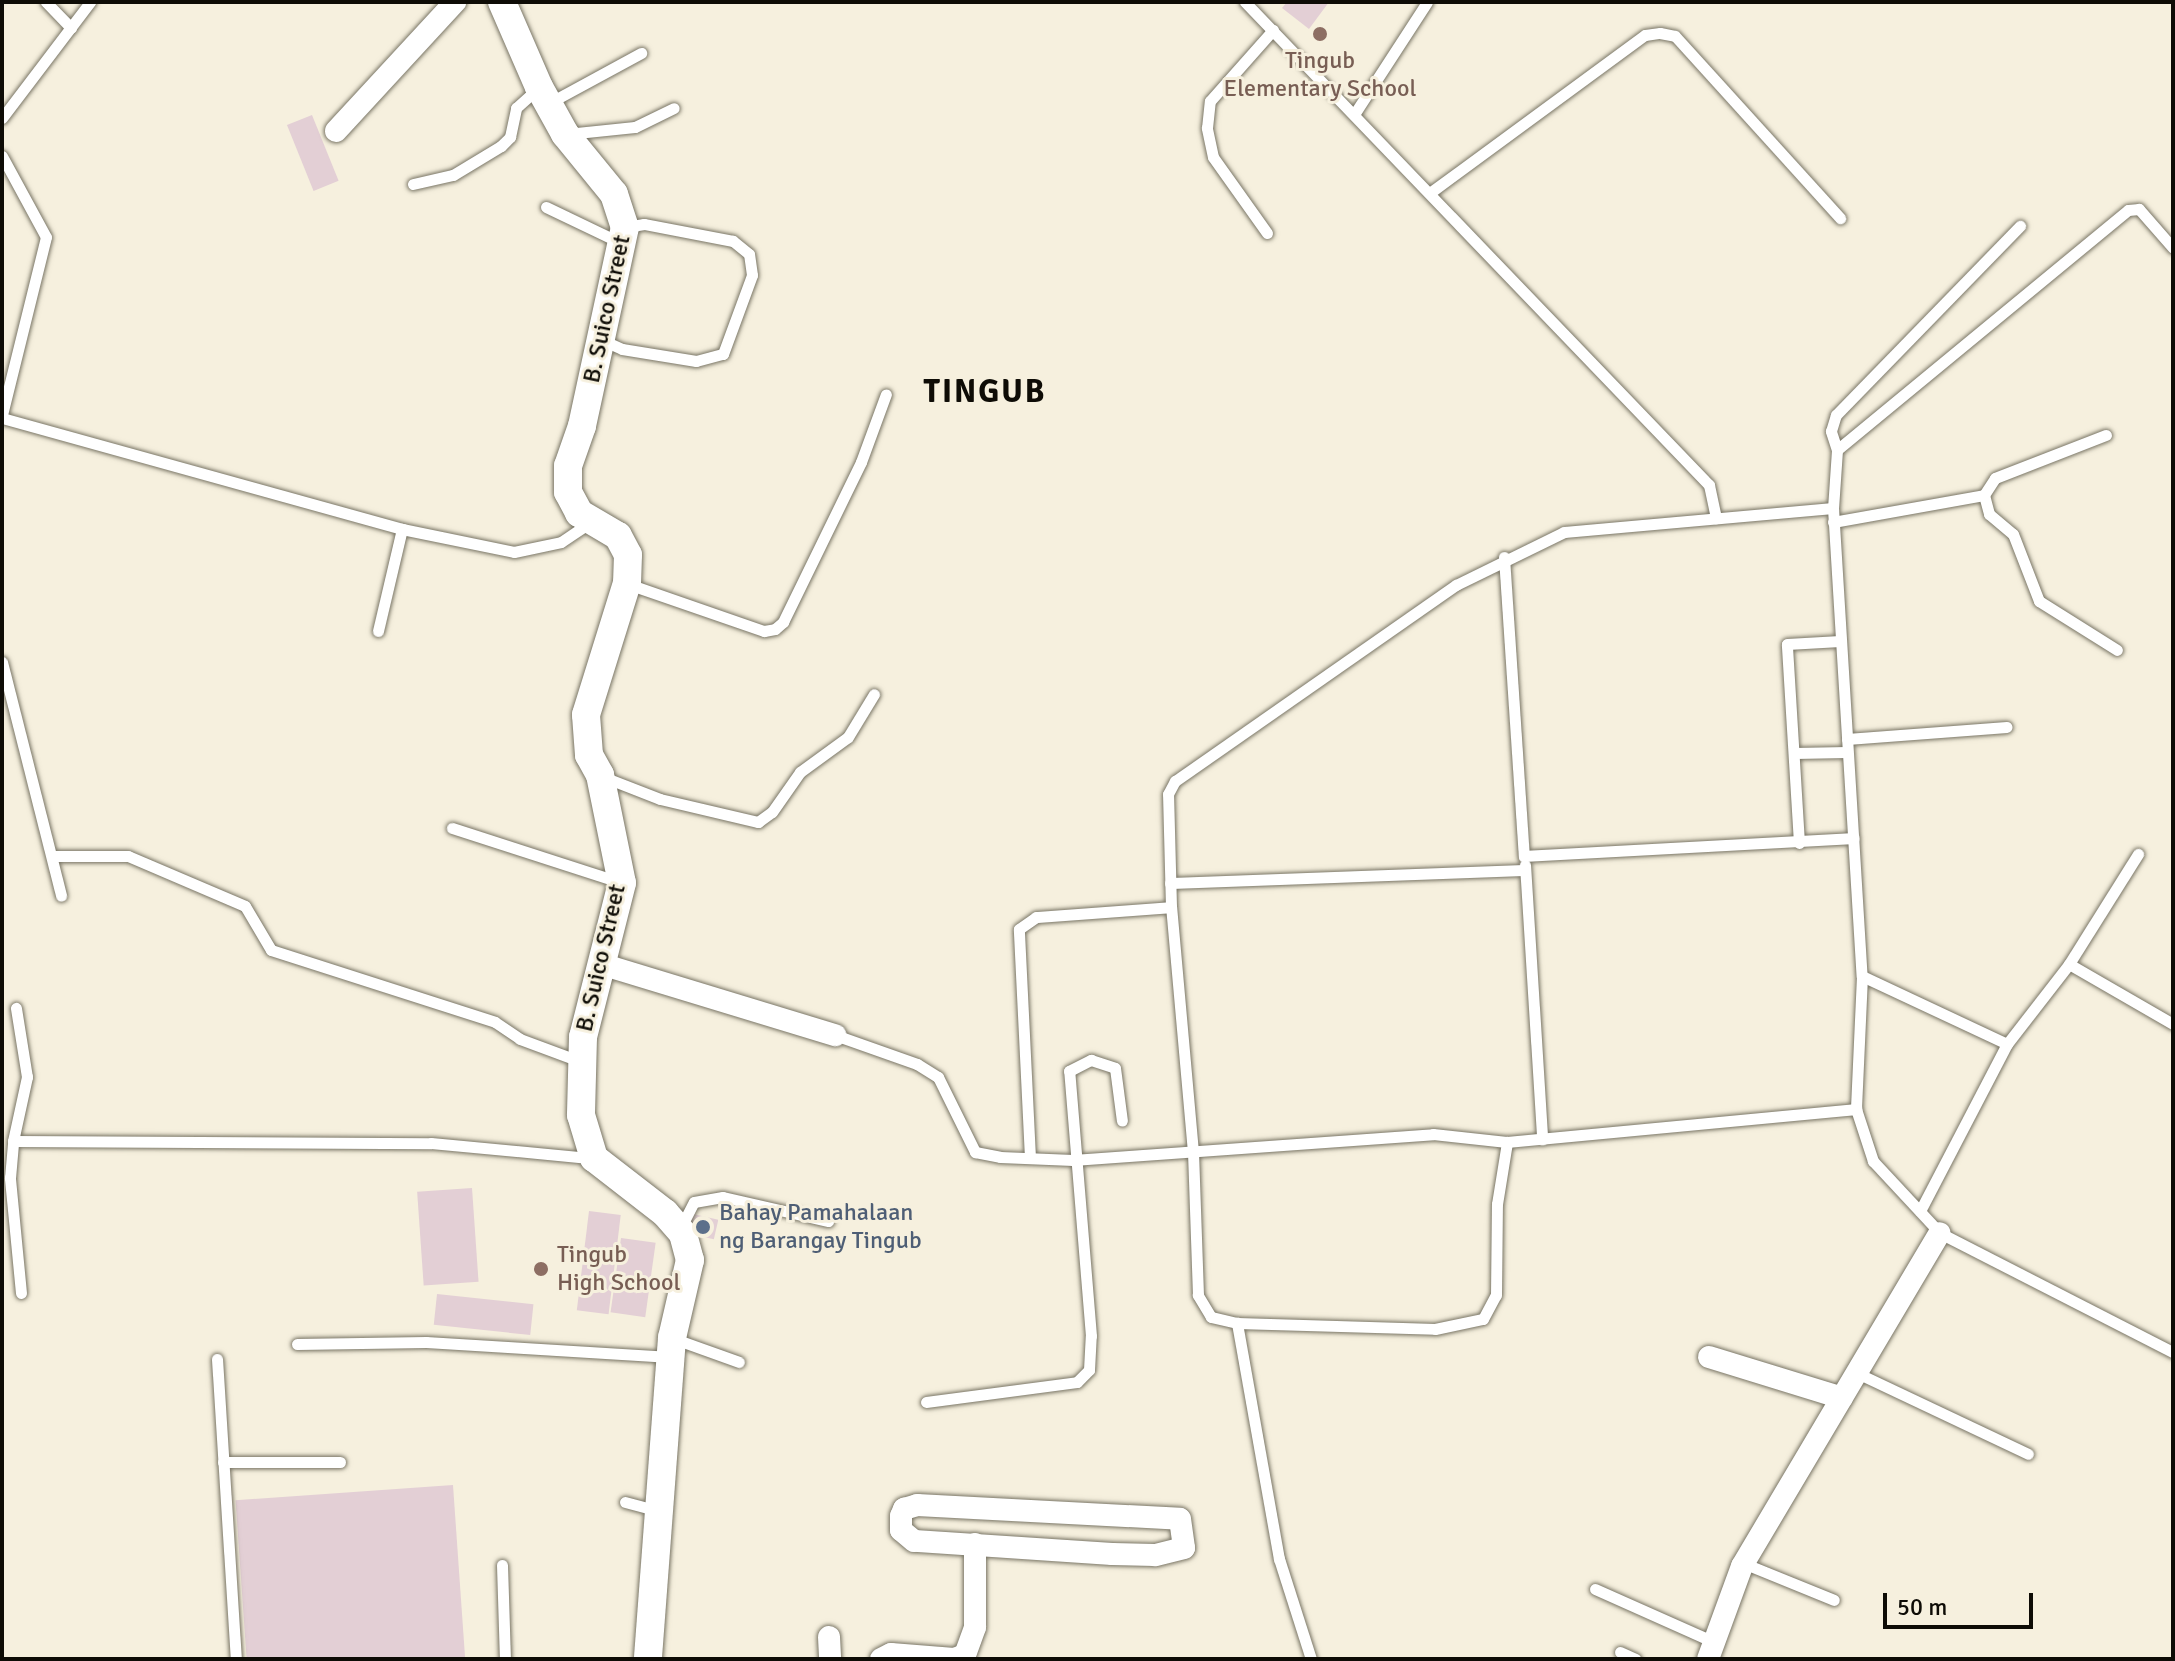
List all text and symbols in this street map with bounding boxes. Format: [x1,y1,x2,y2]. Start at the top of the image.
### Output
marker: Tingub Elementary School [1311,25,1329,43]
place label: Tingub Elementary School [1224,47,1416,103]
street label: B. Suico Street [577,232,637,386]
district label: TINGUB [924,373,1046,411]
street label: B. Suico Street [570,881,632,1035]
place label: Bahay Pamahalaan ng Barangay Tingub [719,1199,922,1255]
marker: Bahay Pamahalaan ng Barangay Tingub [694,1218,712,1236]
place label: Tingub High School [557,1241,680,1297]
marker: Tingub High School [532,1260,550,1278]
scale bar [1887,1577,2037,1627]
text: 50 m [1897,1592,1947,1622]

